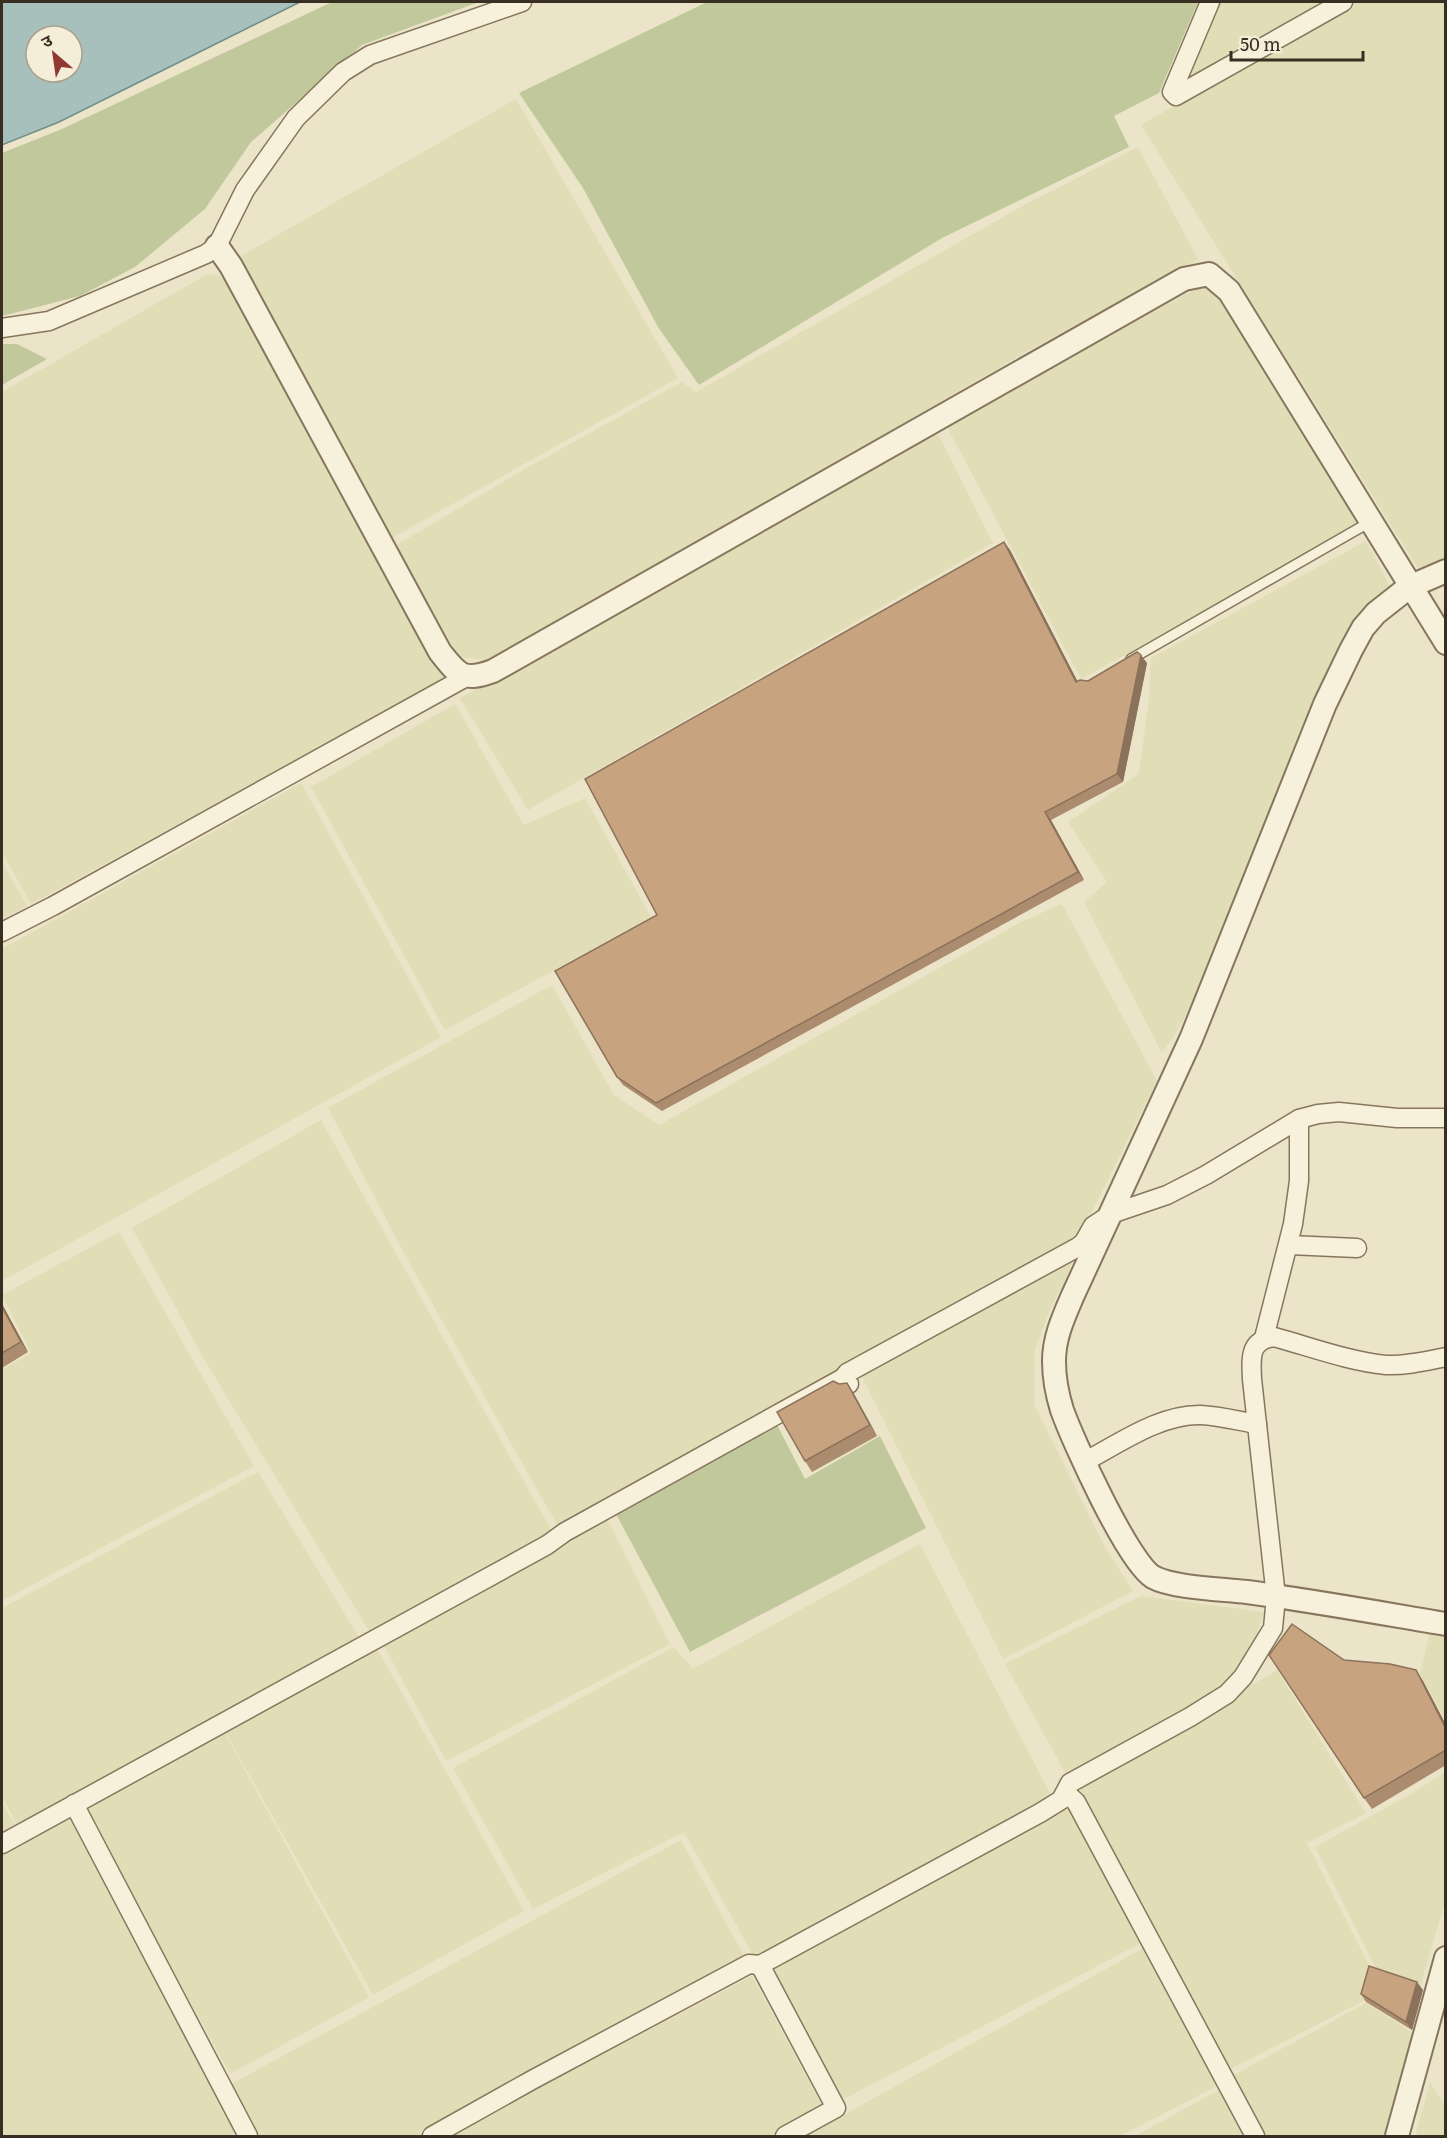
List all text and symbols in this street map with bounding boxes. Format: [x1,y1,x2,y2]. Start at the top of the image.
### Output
north arrow [24,24,84,84]
scale bar [1231,24,1363,62]
text: उ [36,27,57,53]
text: 50 m [1240,30,1281,57]

